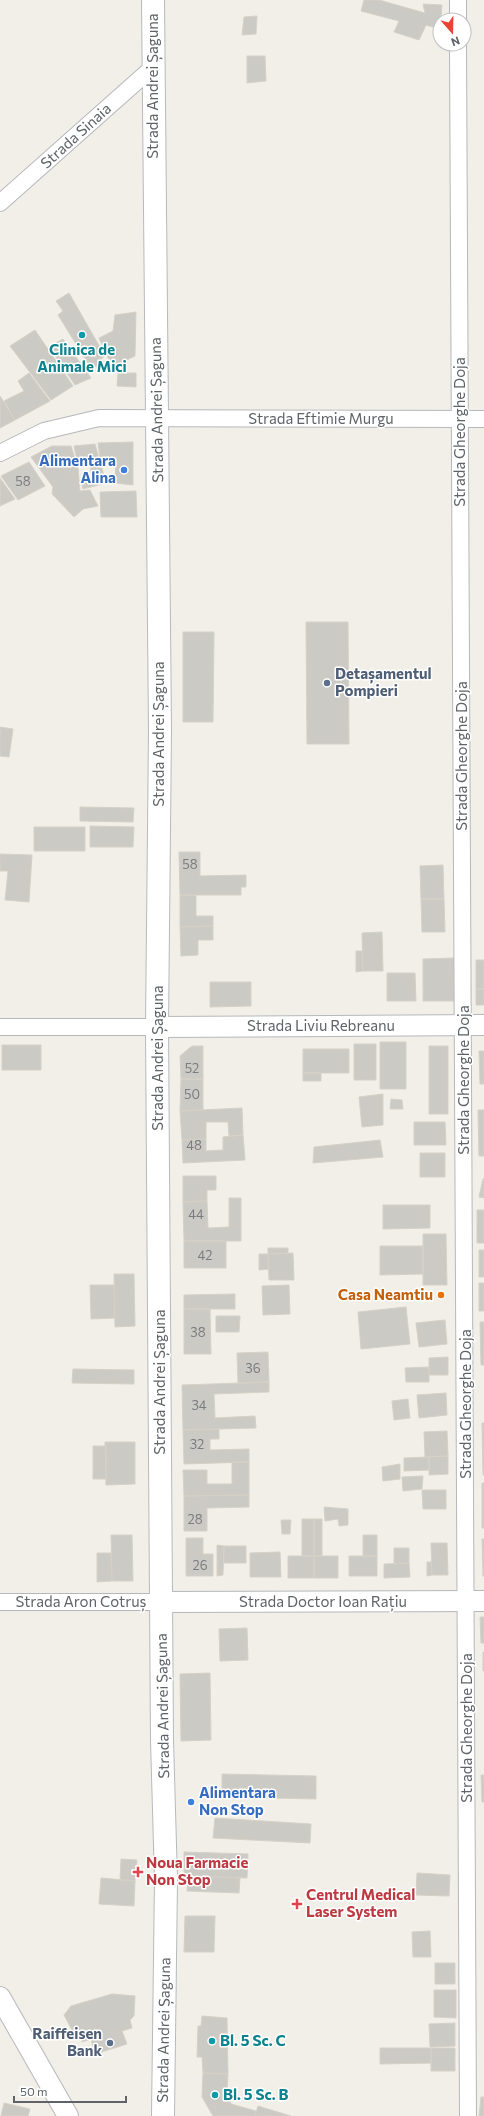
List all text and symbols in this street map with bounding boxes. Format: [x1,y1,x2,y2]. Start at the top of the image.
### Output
north arrow [432,12,472,52]
street label: Strada Andrei Șaguna [143,13,163,159]
text: N [449,34,462,49]
street label: Strada Sinaia [36,99,114,172]
marker: Clinica de Animale Mici [77,330,87,340]
street label: Strada Andrei Șaguna [146,337,168,483]
place label: Clinica de Animale Mici [37,340,127,375]
street label: Strada Gheorghe Doja [450,357,468,507]
street label: Strada Eftimie Murgu [248,409,394,427]
place label: Alimentara Alina [39,451,116,486]
marker: Alimentara Alina [119,465,129,475]
house number: 58 [15,473,31,489]
street label: Strada Andrei Șaguna [149,661,169,807]
place label: Detașamentul Pompieri [335,664,432,699]
marker: Detașamentul Pompieri [322,678,332,688]
street label: Strada Gheorghe Doja [452,681,470,831]
house number: 58 [182,856,198,872]
street label: Strada Andrei Șaguna [148,985,168,1131]
street label: Strada Gheorghe Doja [454,1005,472,1155]
street label: Strada Liviu Rebreanu [247,1016,395,1034]
house number: 52 [185,1060,199,1076]
house number: 50 [184,1086,200,1102]
house number: 48 [186,1137,202,1153]
house number: 44 [188,1206,204,1222]
house number: 42 [198,1247,212,1263]
place label: Casa Neamtiu [338,1285,433,1303]
marker: Casa Neamtiu [436,1290,446,1300]
street label: Strada Andrei Șaguna [150,1309,170,1455]
house number: 38 [190,1324,206,1340]
street label: Strada Gheorghe Doja [456,1329,474,1479]
house number: 36 [245,1360,261,1376]
house number: 34 [191,1397,207,1413]
house number: 32 [190,1436,204,1452]
house number: 28 [187,1511,203,1527]
house number: 26 [192,1557,208,1573]
street label: Strada Aron Cotruș [16,1592,147,1612]
street label: Strada Doctor Ioan Rațiu [239,1592,407,1612]
street label: Strada Andrei Șaguna [152,1633,174,1779]
street label: Strada Gheorghe Doja [457,1653,475,1803]
place label: Alimentara Non Stop [199,1783,276,1818]
marker: Alimentara Non Stop [186,1797,196,1807]
place label: Noua Farmacie Non Stop [146,1853,248,1888]
marker: Noua Farmacie Non Stop [133,1867,143,1877]
place label: Centrul Medical Laser System [306,1885,415,1920]
marker: Centrul Medical Laser System [291,1898,303,1910]
street label: Strada Andrei Șaguna [153,1957,175,2103]
place label: Raiffeisen Bank [32,2024,102,2059]
place label: Bl. 5 Sc. C [220,2031,286,2049]
marker: Bl. 5 Sc. C [207,2036,217,2046]
marker: Raiffeisen Bank [105,2038,115,2048]
scale bar [14,2078,126,2104]
text: 50 m [20,2084,48,2098]
place label: Bl. 5 Sc. B [223,2085,289,2103]
marker: Bl. 5 Sc. B [210,2090,220,2100]

